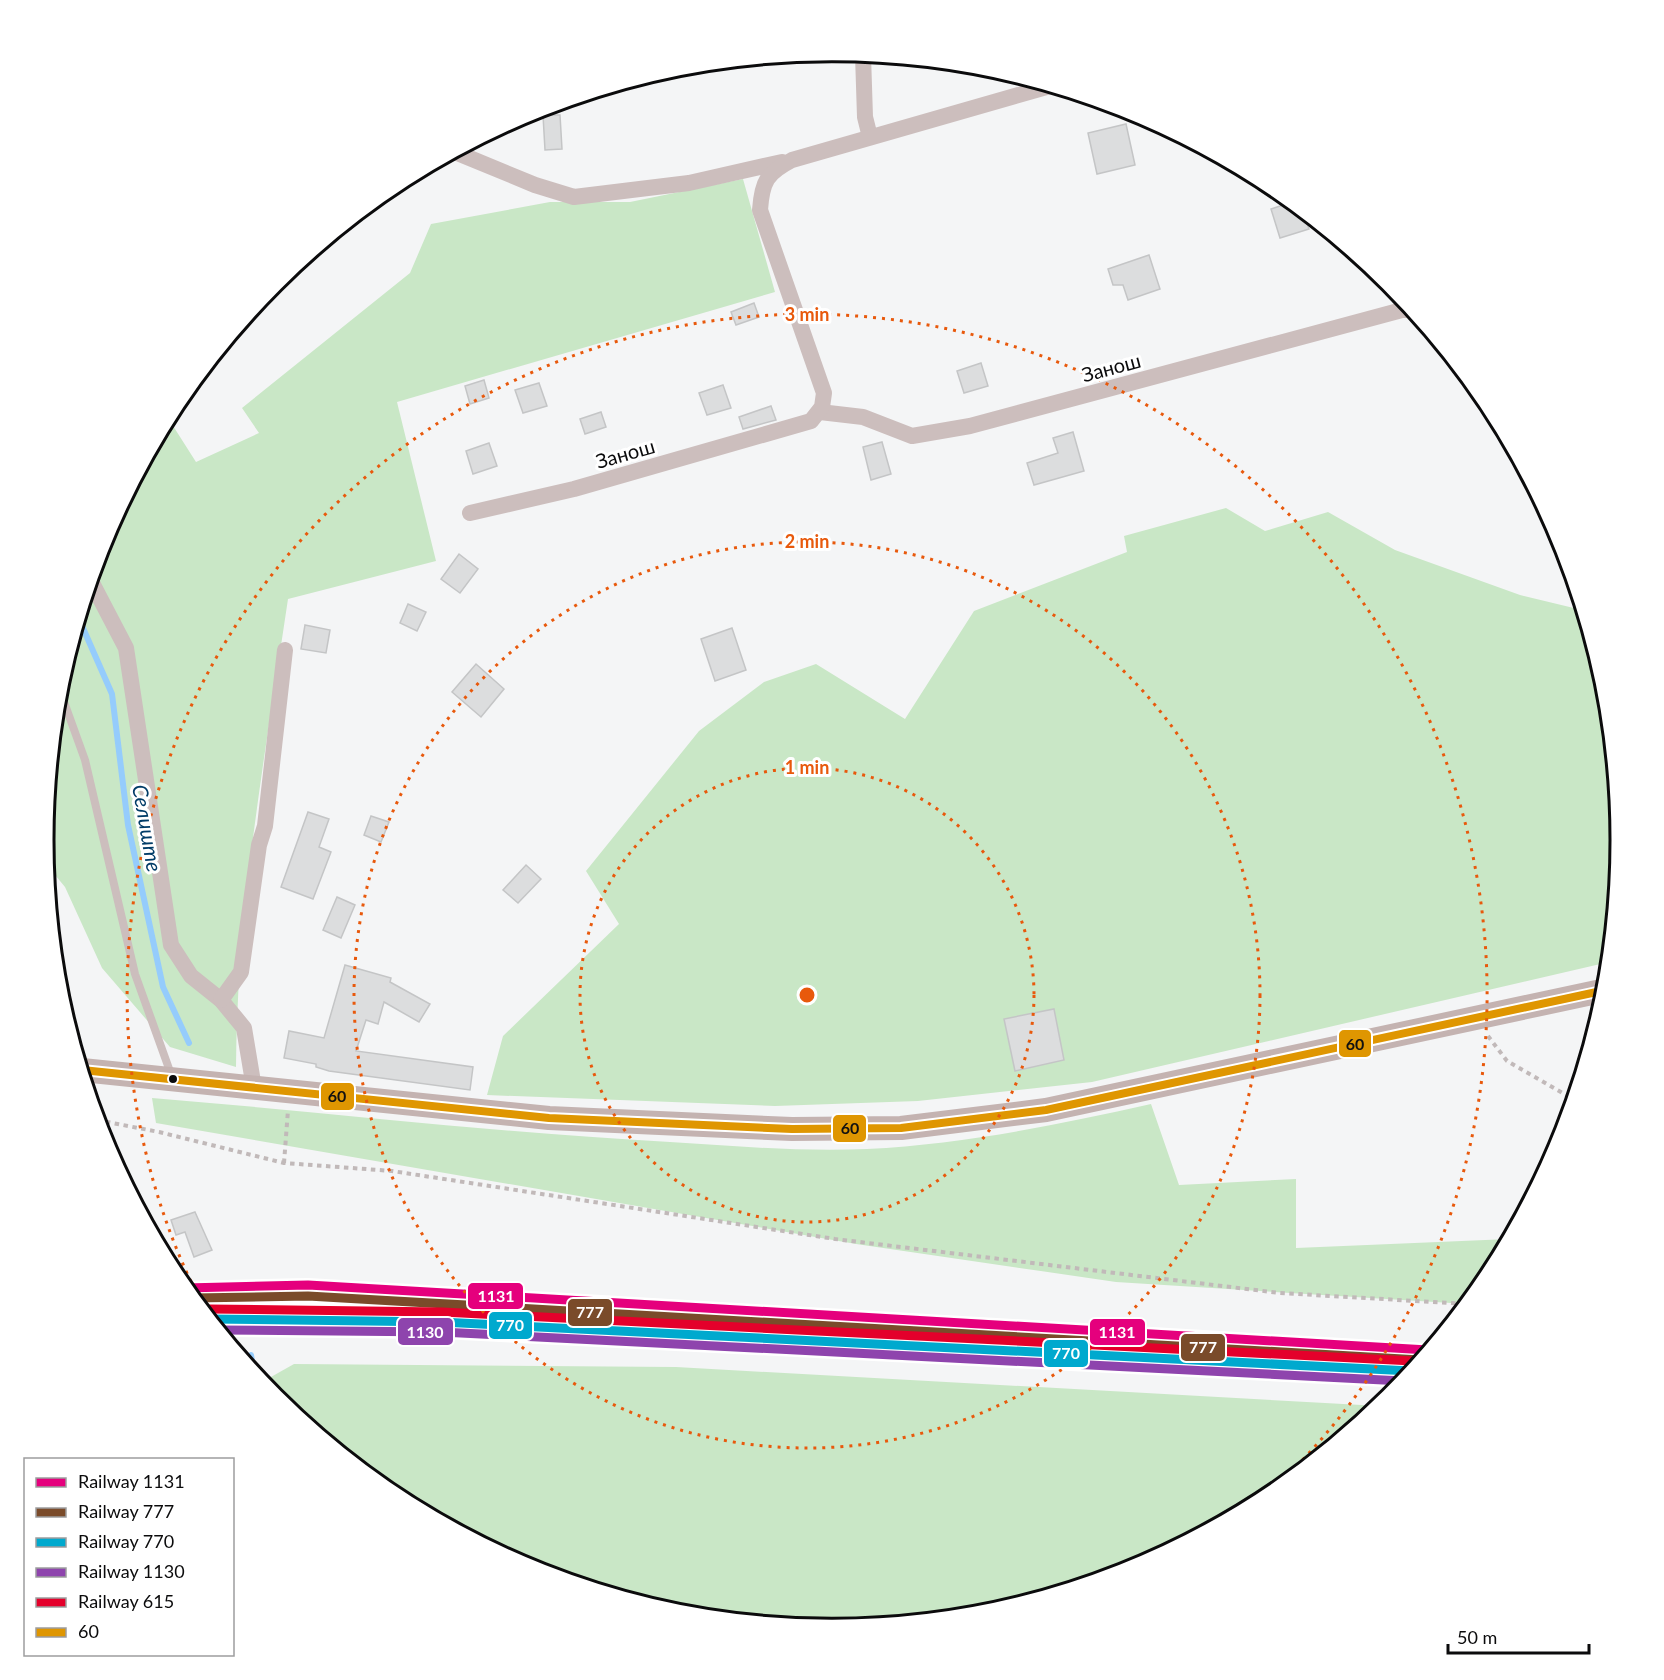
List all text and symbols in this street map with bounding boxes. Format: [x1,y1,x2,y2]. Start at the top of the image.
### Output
text: 3 min [785,303,829,325]
street label: Занош [1079,348,1143,386]
street label: Занош [593,433,657,473]
text: 2 min [785,530,829,552]
text: 1 min [785,756,829,778]
water label: Селиште [128,782,168,874]
centre of rings [797,985,817,1005]
line badge: 60 [1338,1029,1372,1058]
text: 60 [1346,1034,1364,1053]
unlabelled marker [167,1073,179,1085]
line badge: 60 [320,1082,355,1111]
text: 60 [328,1086,346,1105]
line badge: 60 [832,1114,867,1143]
text: 60 [841,1118,859,1137]
line badge: 1131 [467,1282,524,1310]
text: 1131 [477,1286,515,1305]
line badge: 777 [567,1298,613,1327]
text: 777 [576,1302,604,1321]
line badge: 770 [488,1311,533,1340]
text: 770 [496,1315,524,1334]
line badge: 1130 [397,1317,454,1346]
line badge: 1131 [1089,1318,1146,1346]
text: 1130 [406,1322,444,1341]
text: 1131 [1098,1322,1136,1341]
line badge: 777 [1180,1333,1226,1362]
text: 777 [1189,1337,1217,1356]
line badge: 770 [1043,1339,1089,1368]
text: 770 [1052,1343,1080,1362]
legend [24,1458,234,1656]
text: Railway 1131 [78,1470,185,1492]
text: Railway 777 [78,1500,174,1522]
text: Railway 770 [78,1530,174,1552]
text: Railway 1130 [78,1560,185,1582]
text: Railway 615 [78,1590,174,1612]
scale bar [1448,1617,1589,1655]
text: 60 [78,1620,99,1642]
text: 50 m [1457,1626,1497,1648]

